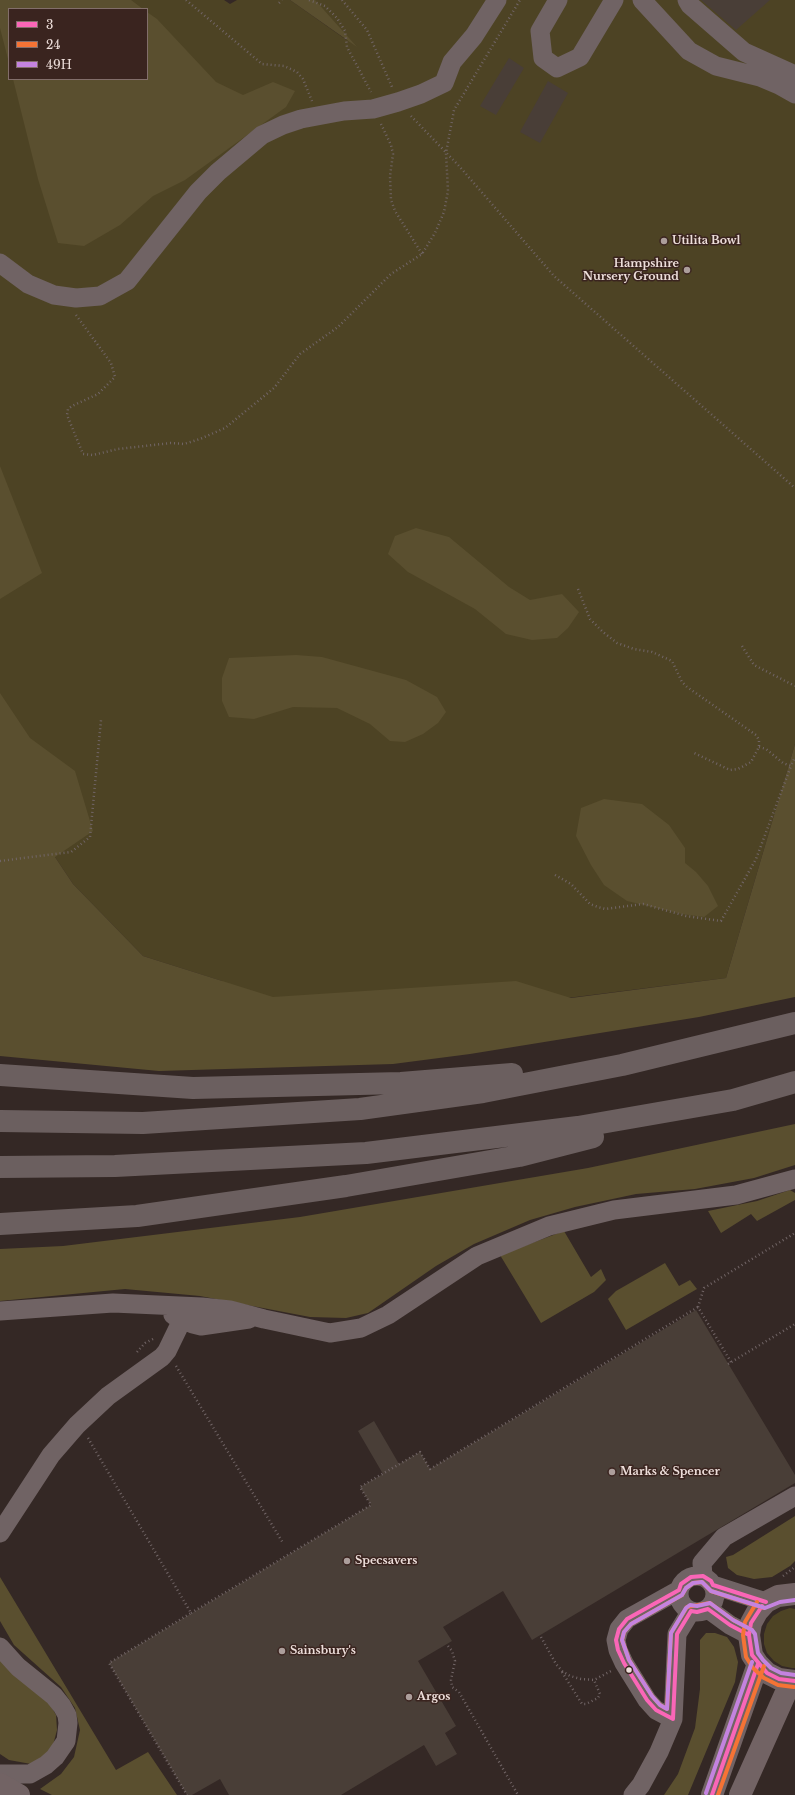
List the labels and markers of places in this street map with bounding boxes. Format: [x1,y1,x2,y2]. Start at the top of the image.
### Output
place label: Utilita Bowl [672,234,740,248]
marker: Utilita Bowl [659,236,669,246]
place label: Hampshire Nursery Ground [583,257,679,283]
marker: Hampshire Nursery Ground [682,265,692,275]
place label: Marks & Spencer [620,1465,720,1479]
marker: Marks & Spencer [607,1467,617,1477]
place label: Specsavers [355,1554,417,1568]
marker: Specsavers [342,1556,352,1566]
place label: Sainsbury's [290,1644,356,1658]
marker: Sainsbury's [277,1646,287,1656]
unlabelled marker [624,1665,634,1675]
place label: Argos [417,1690,450,1704]
marker: Argos [404,1692,414,1702]

